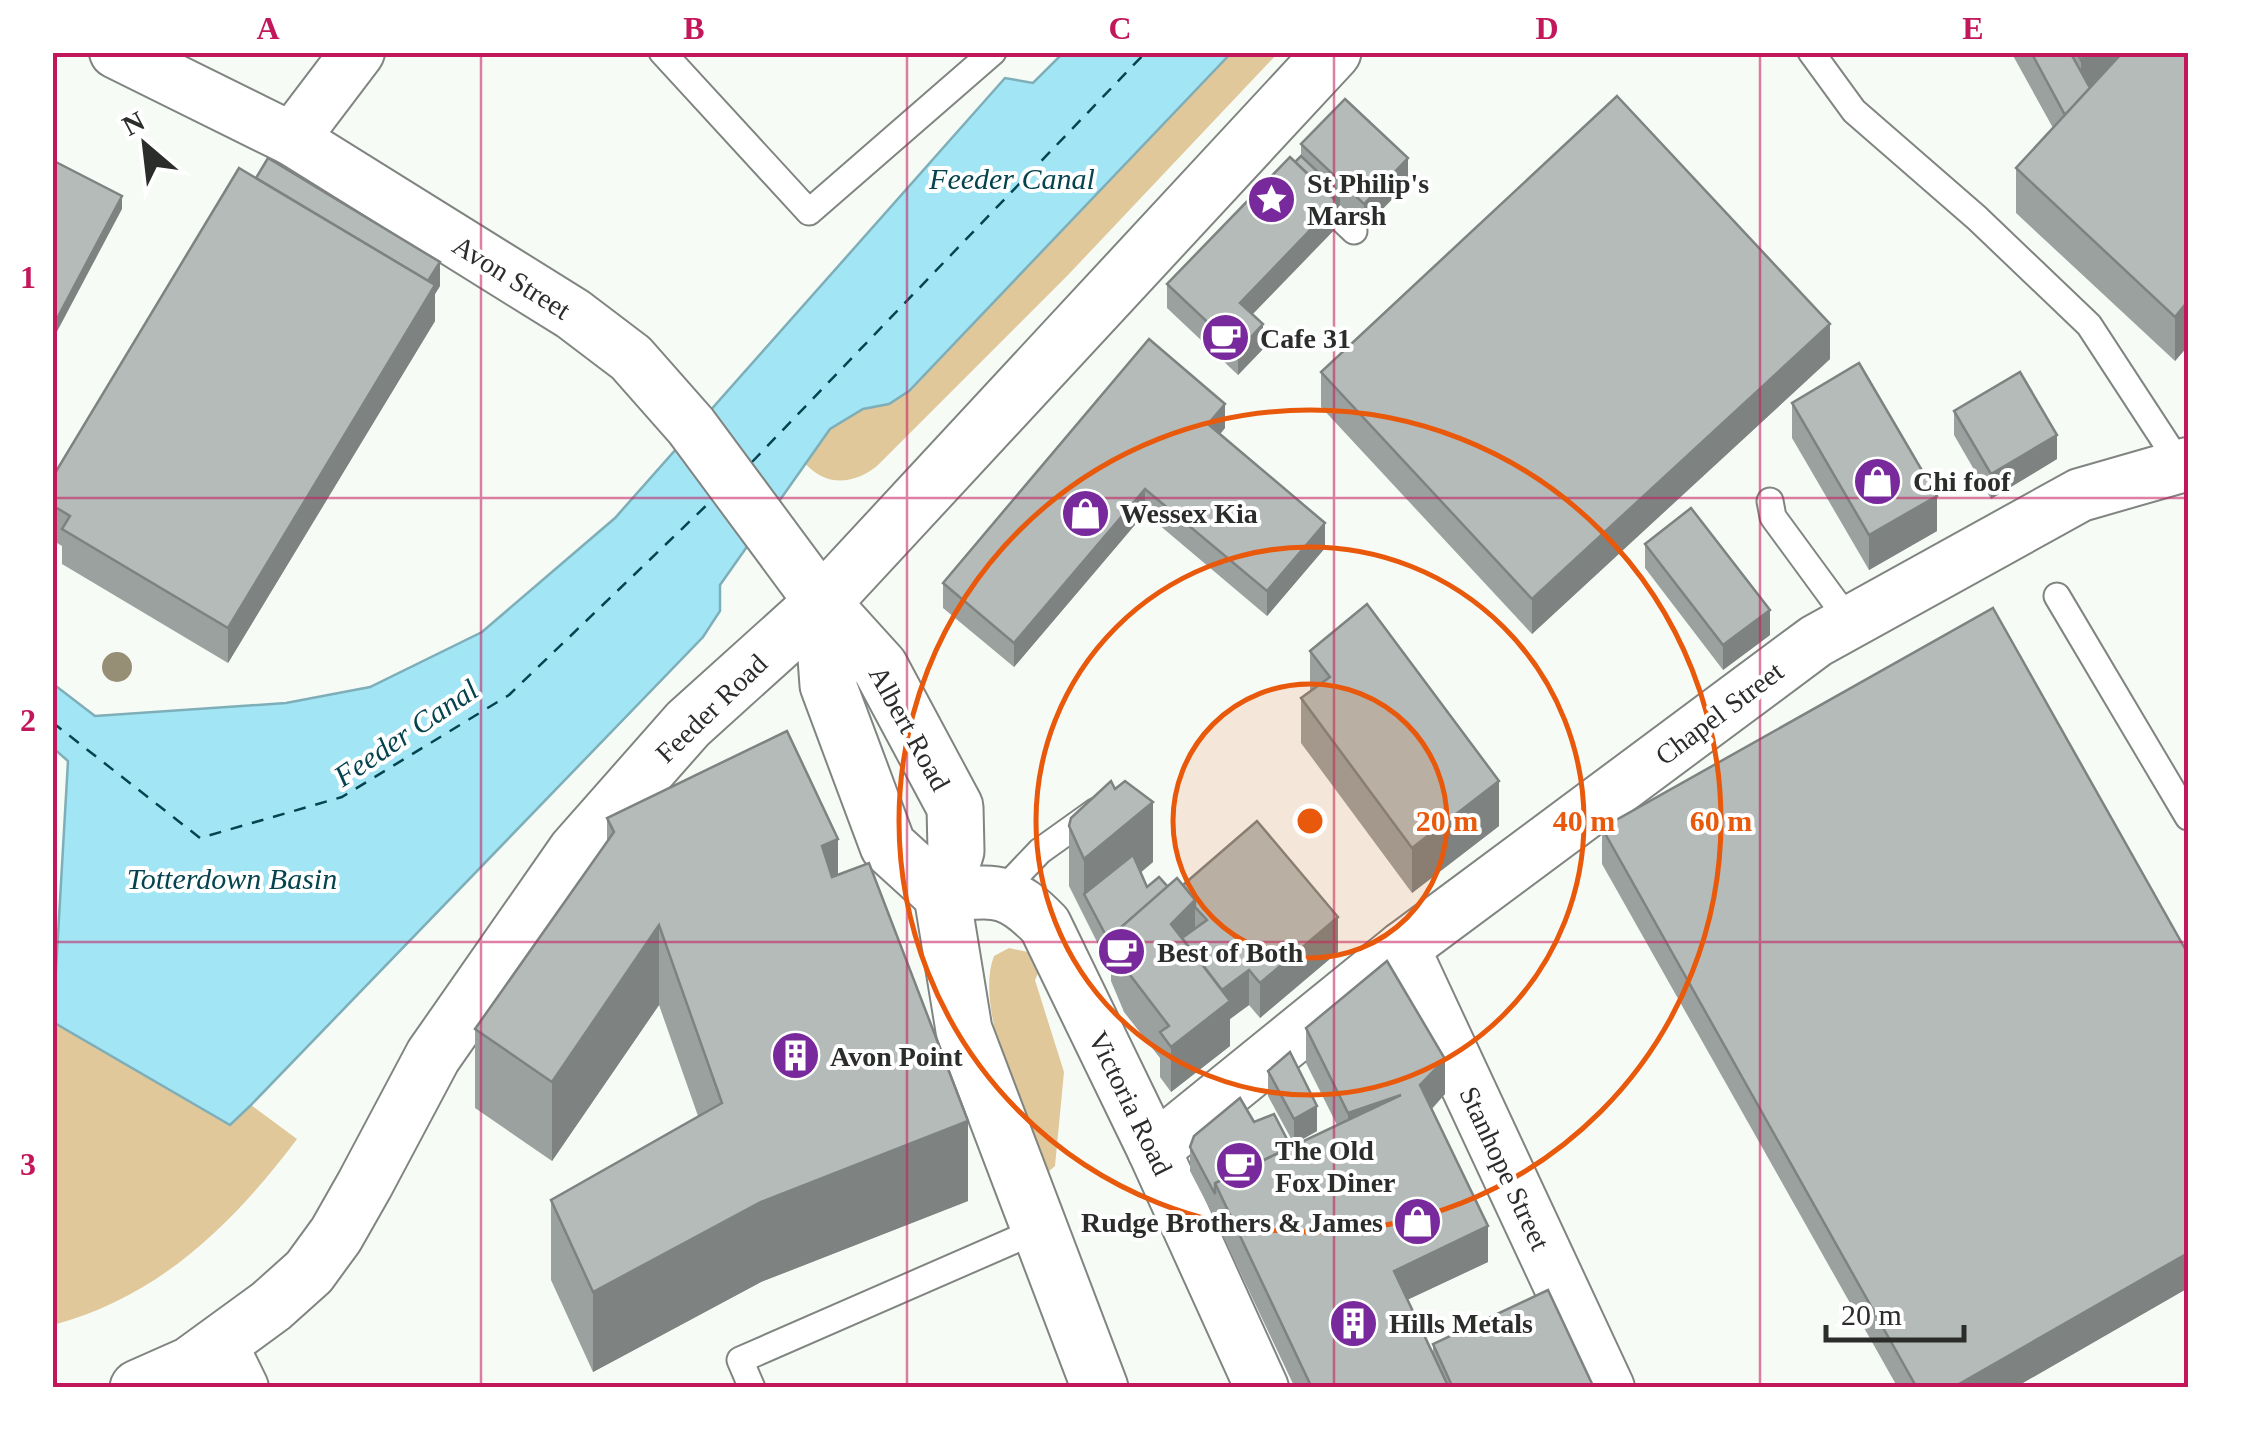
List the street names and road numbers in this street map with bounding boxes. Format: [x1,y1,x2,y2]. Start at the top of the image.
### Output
street label: Avon Street [447,229,576,326]
street label: Feeder Road [649,648,773,769]
street label: Chapel Street [1649,655,1789,771]
street label: Albert Road [863,661,956,796]
street label: Victoria Road [1082,1026,1179,1180]
street label: Stanhope Street [1453,1082,1556,1255]

